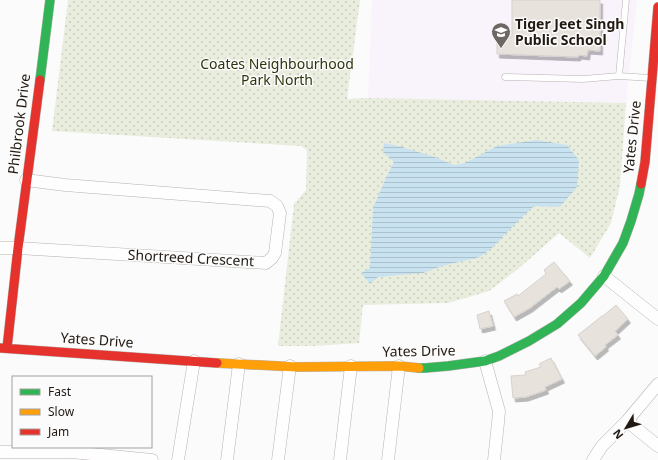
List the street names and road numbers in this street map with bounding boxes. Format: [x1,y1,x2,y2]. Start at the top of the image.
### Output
street label: Philbrook Drive [3,72,34,175]
street label: Yates Drive [618,100,645,174]
street label: Shortreed Crescent [127,245,255,270]
street label: Yates Drive [60,327,134,352]
street label: Yates Drive [382,340,456,361]

